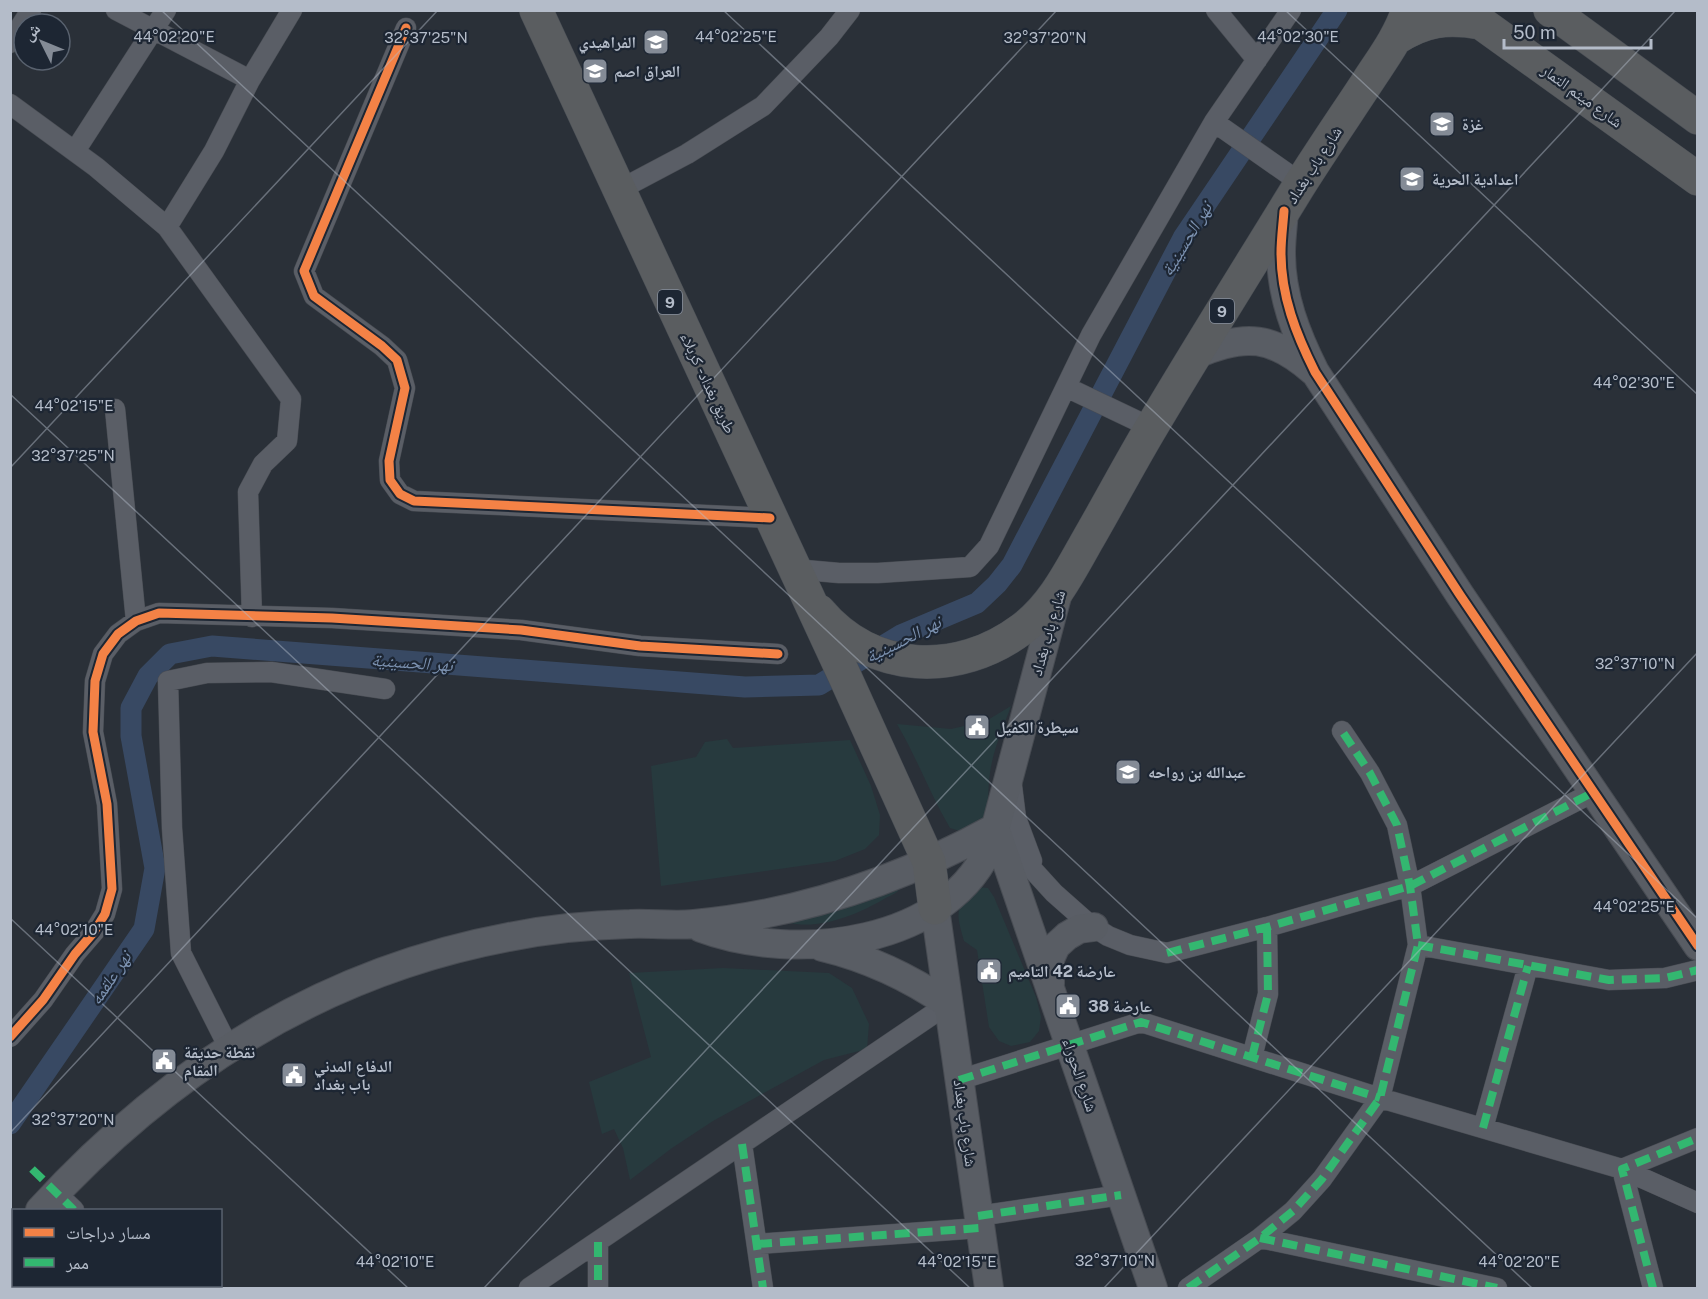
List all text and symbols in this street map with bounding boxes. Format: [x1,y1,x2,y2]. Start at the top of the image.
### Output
north arrow [12,12,72,72]
scale bar [1504,12,1651,50]
text: ش [19,19,44,45]
text: 50 m [1513,22,1556,43]
school or university icon: الفراهيدي [641,27,671,57]
text: 44°02'20"E [133,28,215,45]
text: 44°02'25"E [695,28,777,45]
text: 44°02'30"E [1257,28,1339,45]
text: 32°37'25"N [384,29,468,46]
text: 32°37'20"N [1003,29,1087,46]
place label: الفراهيدي [579,33,636,54]
school or university icon: العراق اصم [580,56,610,86]
street label: شارع ميثم التمار [1536,60,1626,132]
place label: العراق اصم [614,62,680,83]
school or university icon: غزة [1427,109,1457,139]
place label: غزة [1462,115,1483,134]
street label: شارع باب بغداد [1282,123,1347,208]
school or university icon: اعدادية الحرية [1397,164,1427,194]
place label: اعدادية الحرية [1432,170,1518,189]
water label: نهر الحسينية [1156,196,1218,280]
road number: 9 [658,290,682,314]
road number: 9 [1210,299,1234,323]
street label: طريق بغداد - كربلاء [675,329,740,437]
text: 44°02'30"E [1593,374,1675,391]
text: 44°02'15"E [34,397,114,414]
text: 32°37'25"N [31,447,115,464]
street label: شارع باب بغداد [1027,588,1070,678]
water label: نهر الحسينية [862,610,947,667]
water label: نهر الحسينية [370,649,457,676]
text: 32°37'10"N [1595,655,1675,672]
public building icon: سيطرة الكفيل [962,712,992,742]
place label: سيطرة الكفيل [996,718,1079,737]
school or university icon: عبدالله بن رواحه [1113,757,1143,787]
place label: عبدالله بن رواحه [1148,763,1246,782]
text: 44°02'25"E [1593,898,1675,915]
text: 44°02'10"E [35,921,113,938]
water label: نهر علقمه [85,945,137,1009]
public building icon: عارضة 42 التاميم [974,956,1004,986]
place label: عارضة 42 التاميم [1008,962,1116,983]
public building icon: عارضة 38 [1053,991,1083,1021]
place label: عارضة 38 [1088,997,1152,1016]
street label: شارع الحوراء [1058,1036,1101,1115]
place label: نقطة حديقة المقام [184,1043,255,1082]
public building icon: نقطة حديقة المقام [149,1046,179,1076]
place label: الدفاع المدني باب بغداد [314,1057,392,1094]
public building icon: الدفاع المدني باب بغداد [279,1060,309,1090]
street label: شارع باب بغداد [948,1078,981,1168]
text: 32°37'20"N [31,1111,115,1128]
legend [12,1209,222,1287]
text: مسار دراجات [66,1222,151,1243]
text: ممر [65,1252,89,1273]
text: 32°37'10"N [1075,1252,1155,1269]
text: 44°02'10"E [356,1253,434,1270]
text: 44°02'15"E [917,1253,997,1270]
text: 44°02'20"E [1478,1253,1560,1270]

